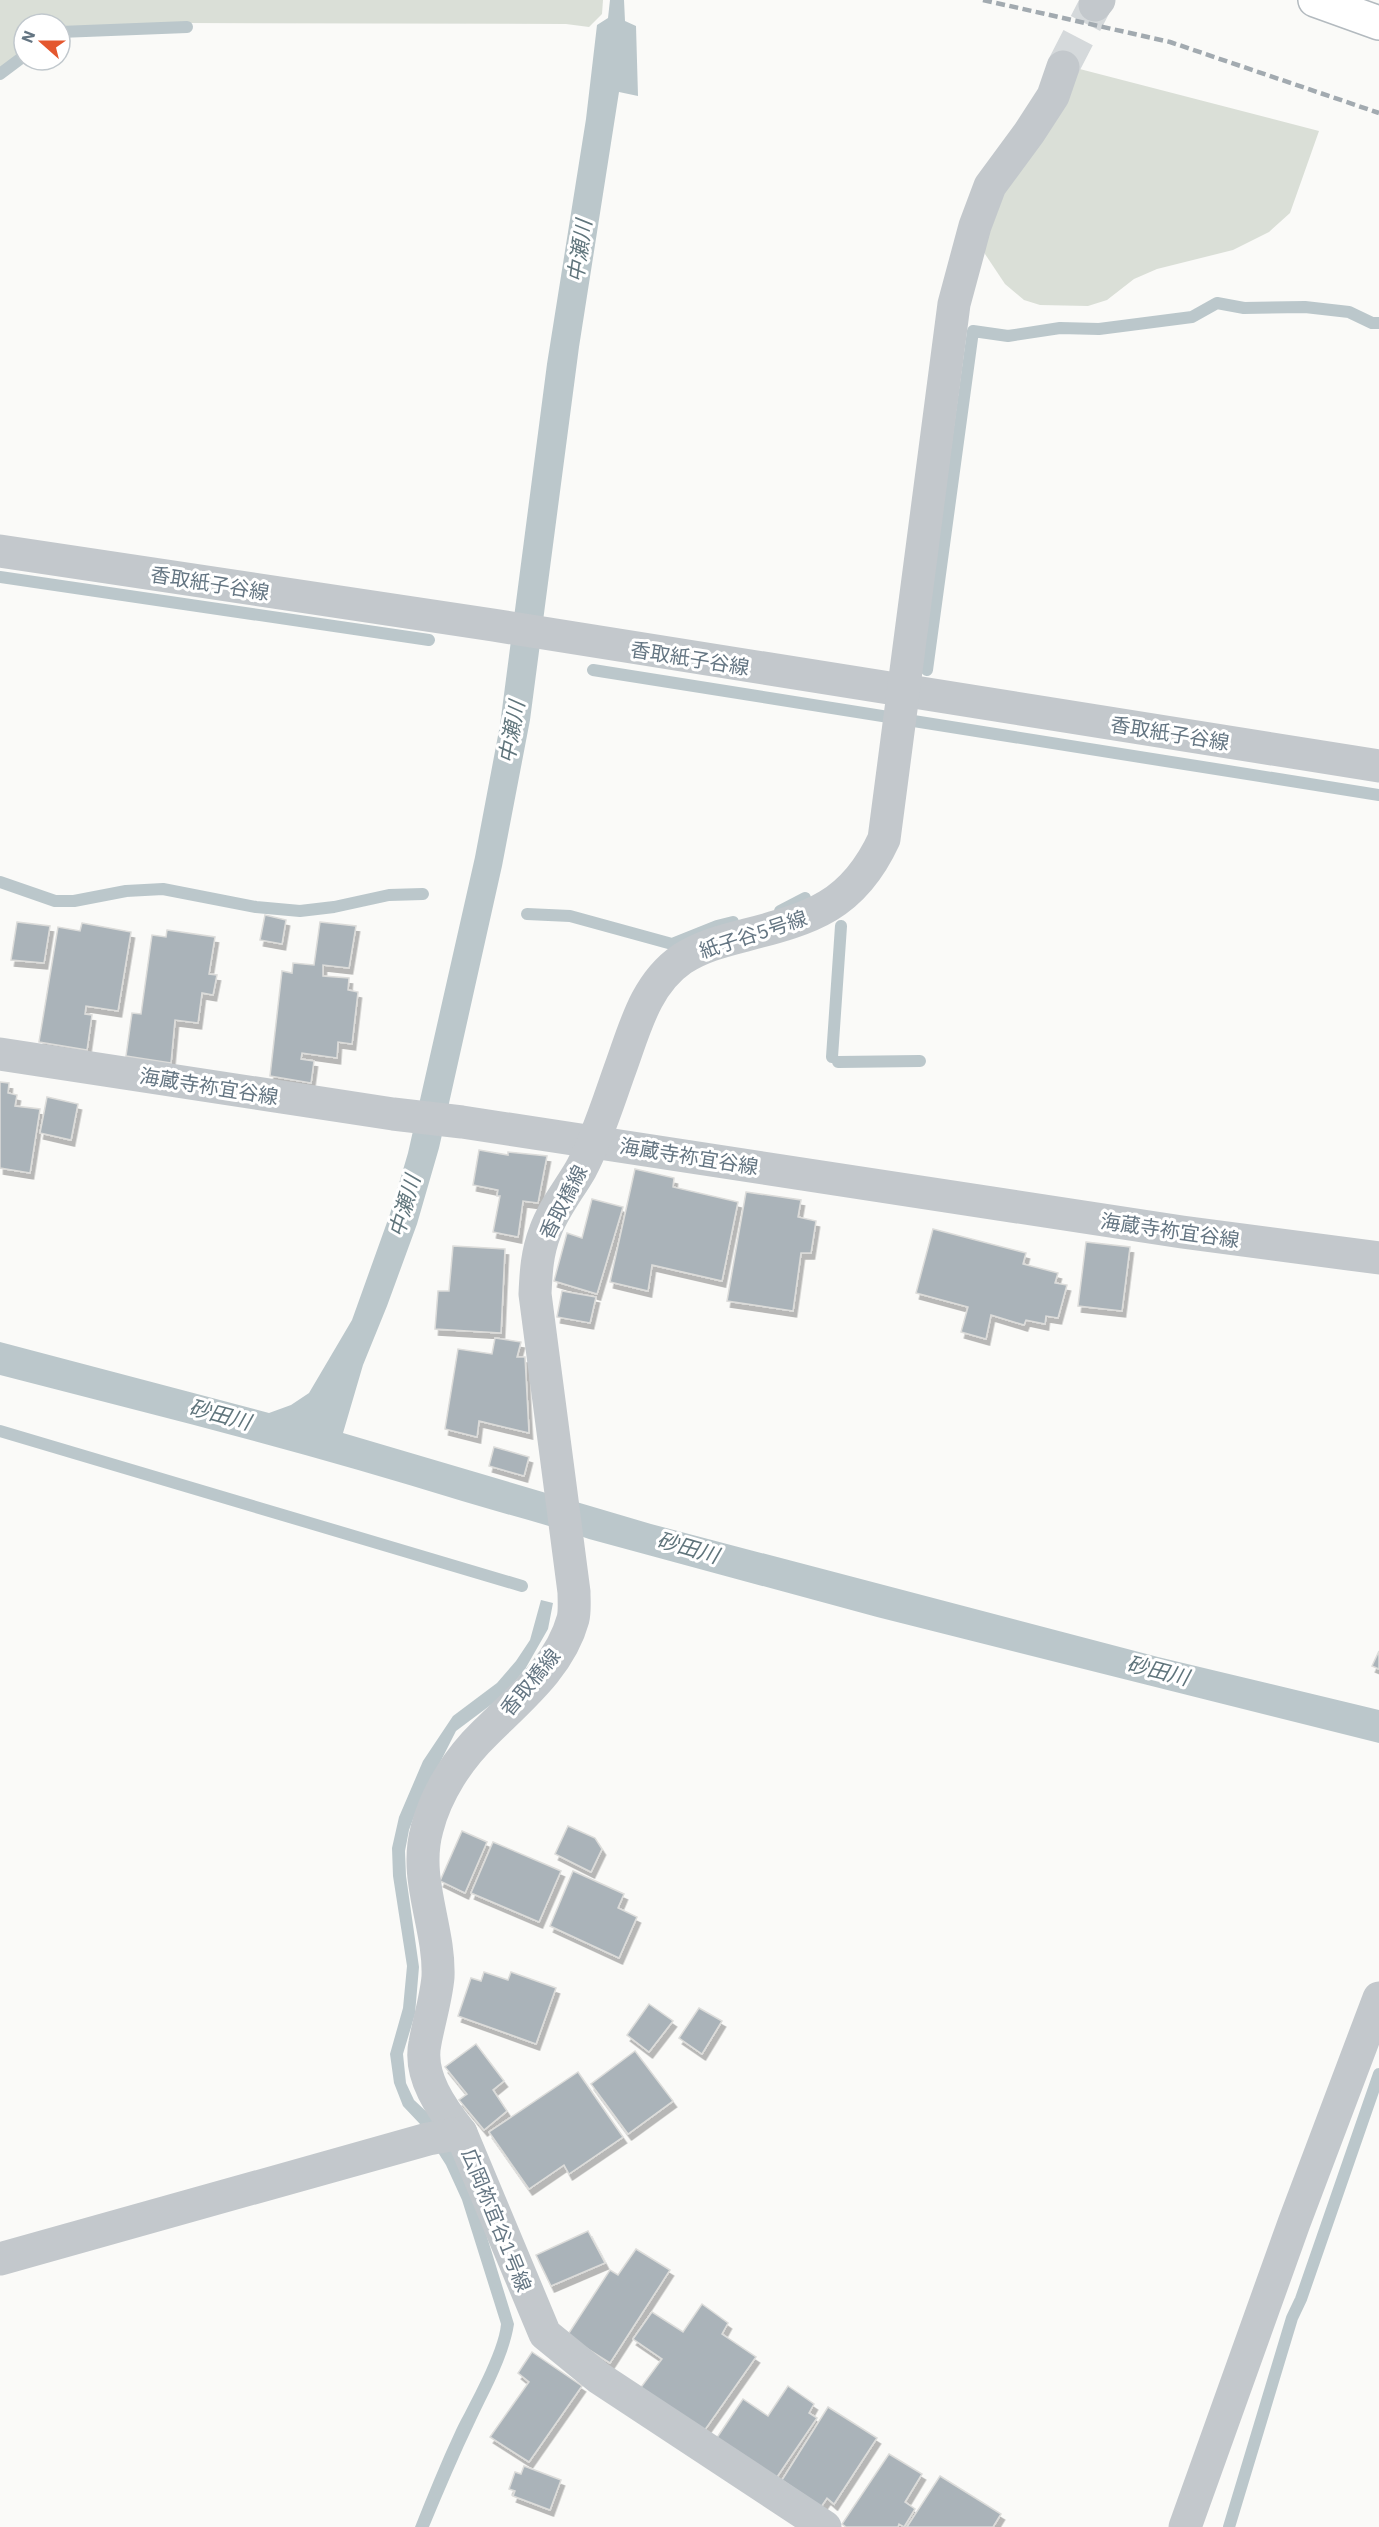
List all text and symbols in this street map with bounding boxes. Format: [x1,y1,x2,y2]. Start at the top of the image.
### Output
north arrow [12,12,72,72]
text: N [17,28,39,46]
water label: 中瀬川 [561,216,598,284]
street label: 香取紙子谷線 [149,560,271,606]
street label: 香取紙子谷線 [629,635,751,681]
water label: 中瀬川 [492,697,531,765]
street label: 香取紙子谷線 [1109,710,1231,756]
street label: 紙子谷5号線 [696,904,810,964]
street label: 海蔵寺祢宜谷線 [138,1062,280,1110]
street label: 海蔵寺祢宜谷線 [618,1132,760,1180]
street label: 香取橋線 [533,1160,593,1244]
water label: 中瀬川 [382,1170,427,1240]
street label: 海蔵寺祢宜谷線 [1099,1207,1241,1253]
water label: 砂田川 [186,1392,256,1436]
water label: 砂田川 [654,1525,724,1570]
street label: 香取橋線 [494,1643,566,1721]
water label: 砂田川 [1124,1649,1194,1692]
street label: 広岡祢宜谷1号線 [456,2144,538,2296]

